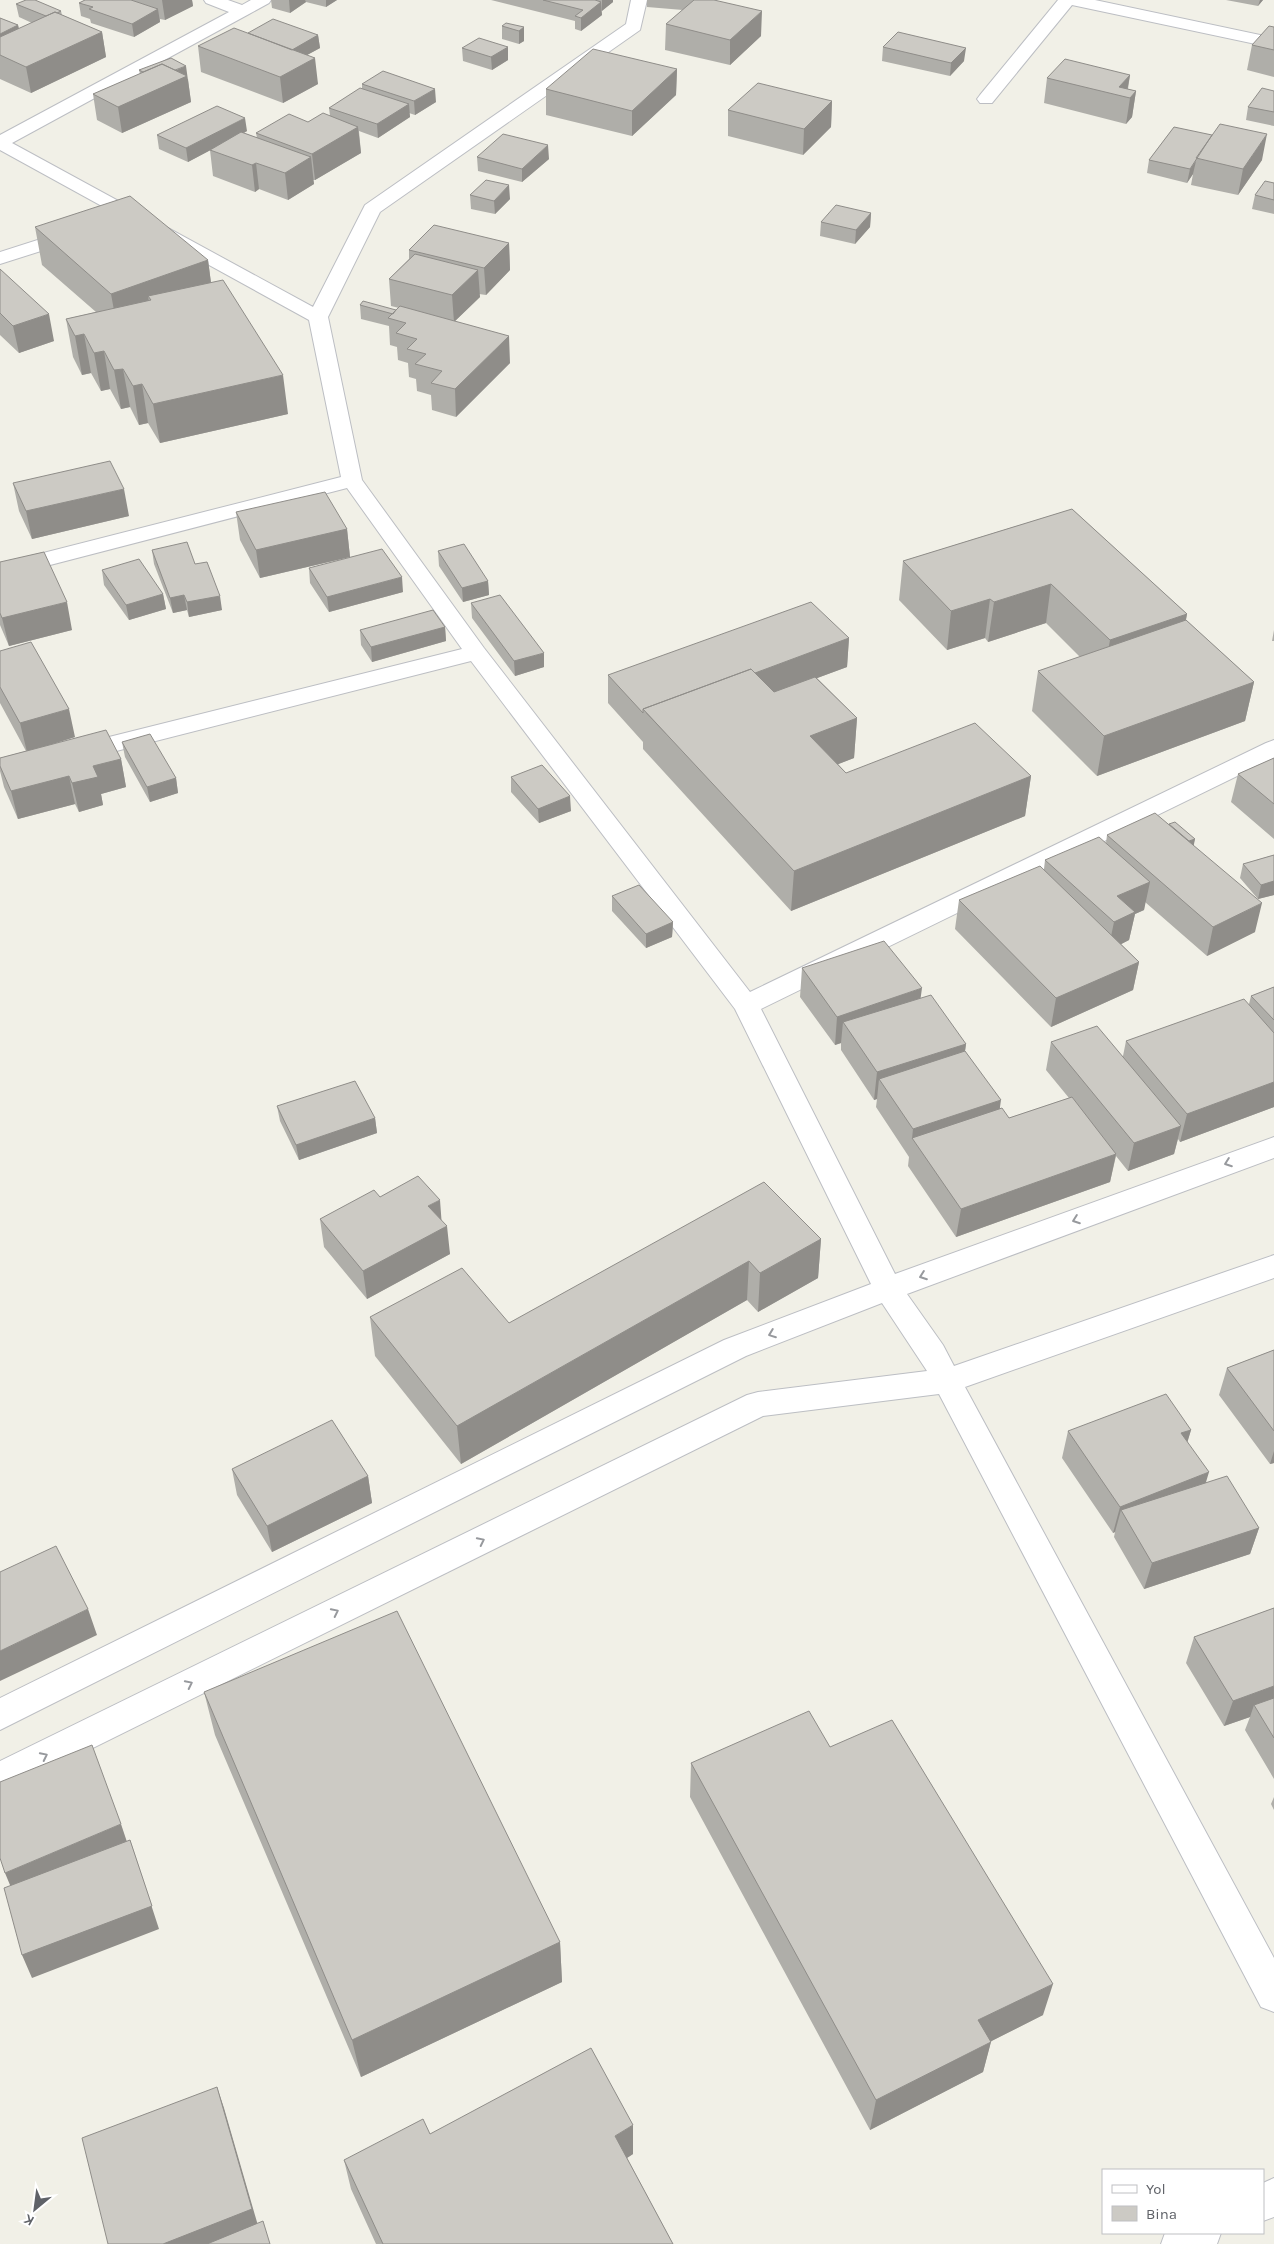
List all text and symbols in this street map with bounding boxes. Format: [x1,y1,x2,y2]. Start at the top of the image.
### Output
one-way arrow [1224,1157,1233,1167]
one-way arrow [1072,1214,1081,1224]
one-way arrow [920,1270,928,1280]
one-way arrow [768,1328,776,1338]
one-way arrow [476,1536,485,1547]
one-way arrow [330,1608,339,1619]
one-way arrow [184,1681,193,1691]
one-way arrow [39,1752,48,1763]
legend [1102,2169,1264,2234]
text: Yol [1146,2180,1166,2198]
north arrow [10,2184,60,2234]
text: Bina [1146,2205,1177,2223]
text: K [20,2210,37,2230]

